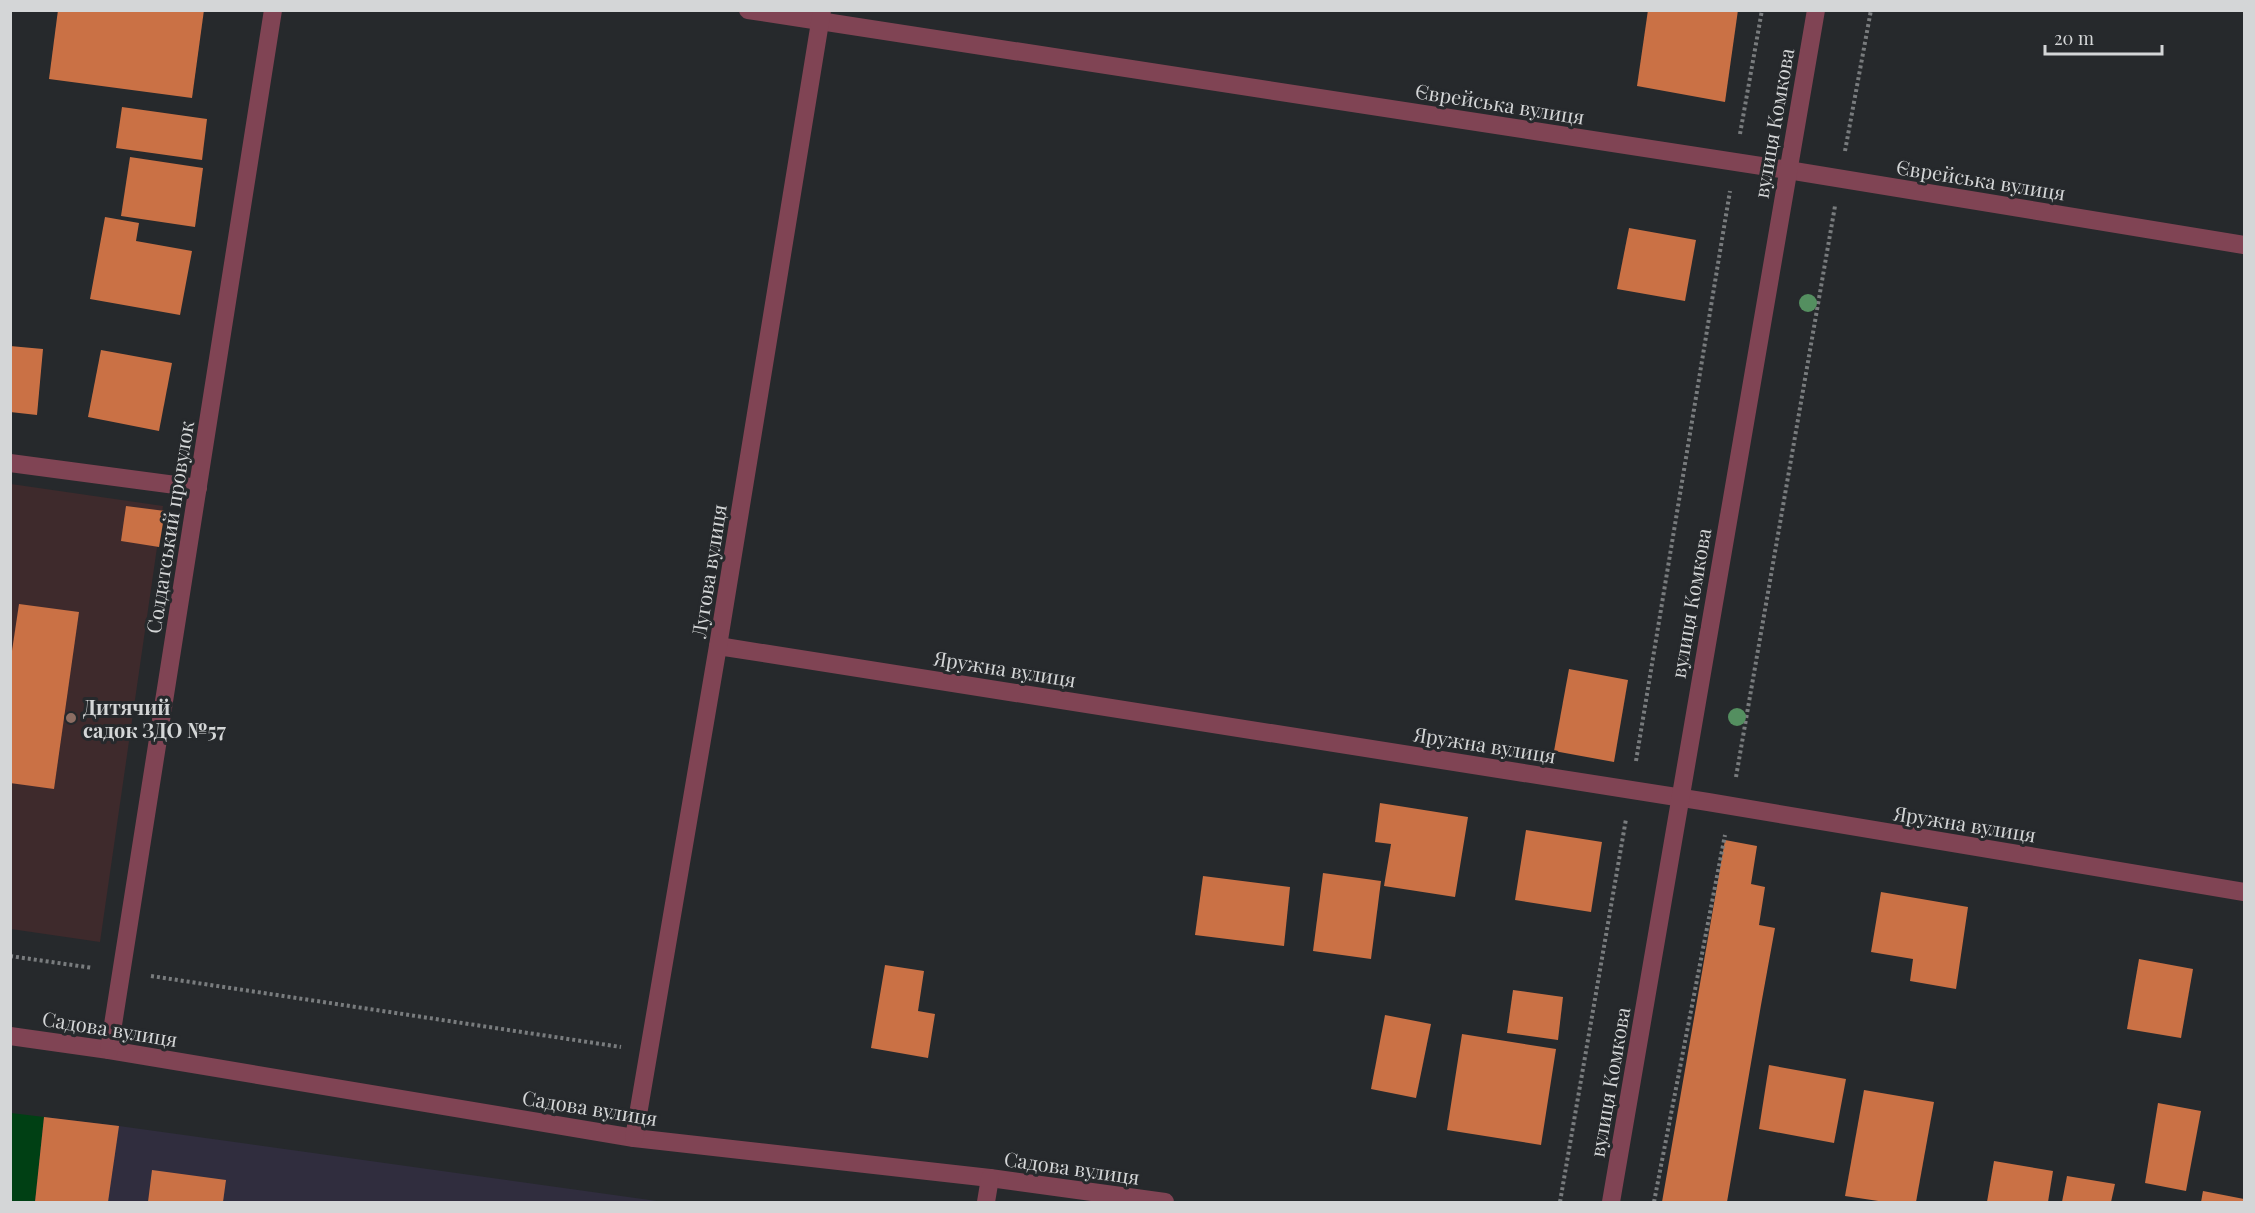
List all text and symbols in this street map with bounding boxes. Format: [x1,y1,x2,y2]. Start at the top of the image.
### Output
scale bar [2045,18,2162,56]
text: 20 m [2054,26,2094,50]
street label: вулиця Комкова [1747,46,1799,200]
street label: Єврейська вулиця [1413,76,1587,130]
street label: Єврейська вулиця [1894,152,2068,206]
street label: Солдатський провулок [139,418,199,635]
street label: Лугова вулиця [684,502,732,641]
street label: вулиця Комкова [1664,526,1716,680]
street label: Яружна вулиця [931,643,1078,693]
place label: Дитячий садок ЗДО №57 [83,693,227,743]
marker: Дитячий садок ЗДО №57 [64,711,78,725]
street label: Яружна вулиця [1411,719,1558,769]
street label: Яружна вулиця [1891,798,2038,848]
street label: Садова вулиця [40,1004,180,1052]
street label: вулиця Комкова [1583,1005,1635,1159]
street label: Садова вулиця [520,1083,660,1131]
street label: Садова вулиця [1003,1144,1142,1190]

